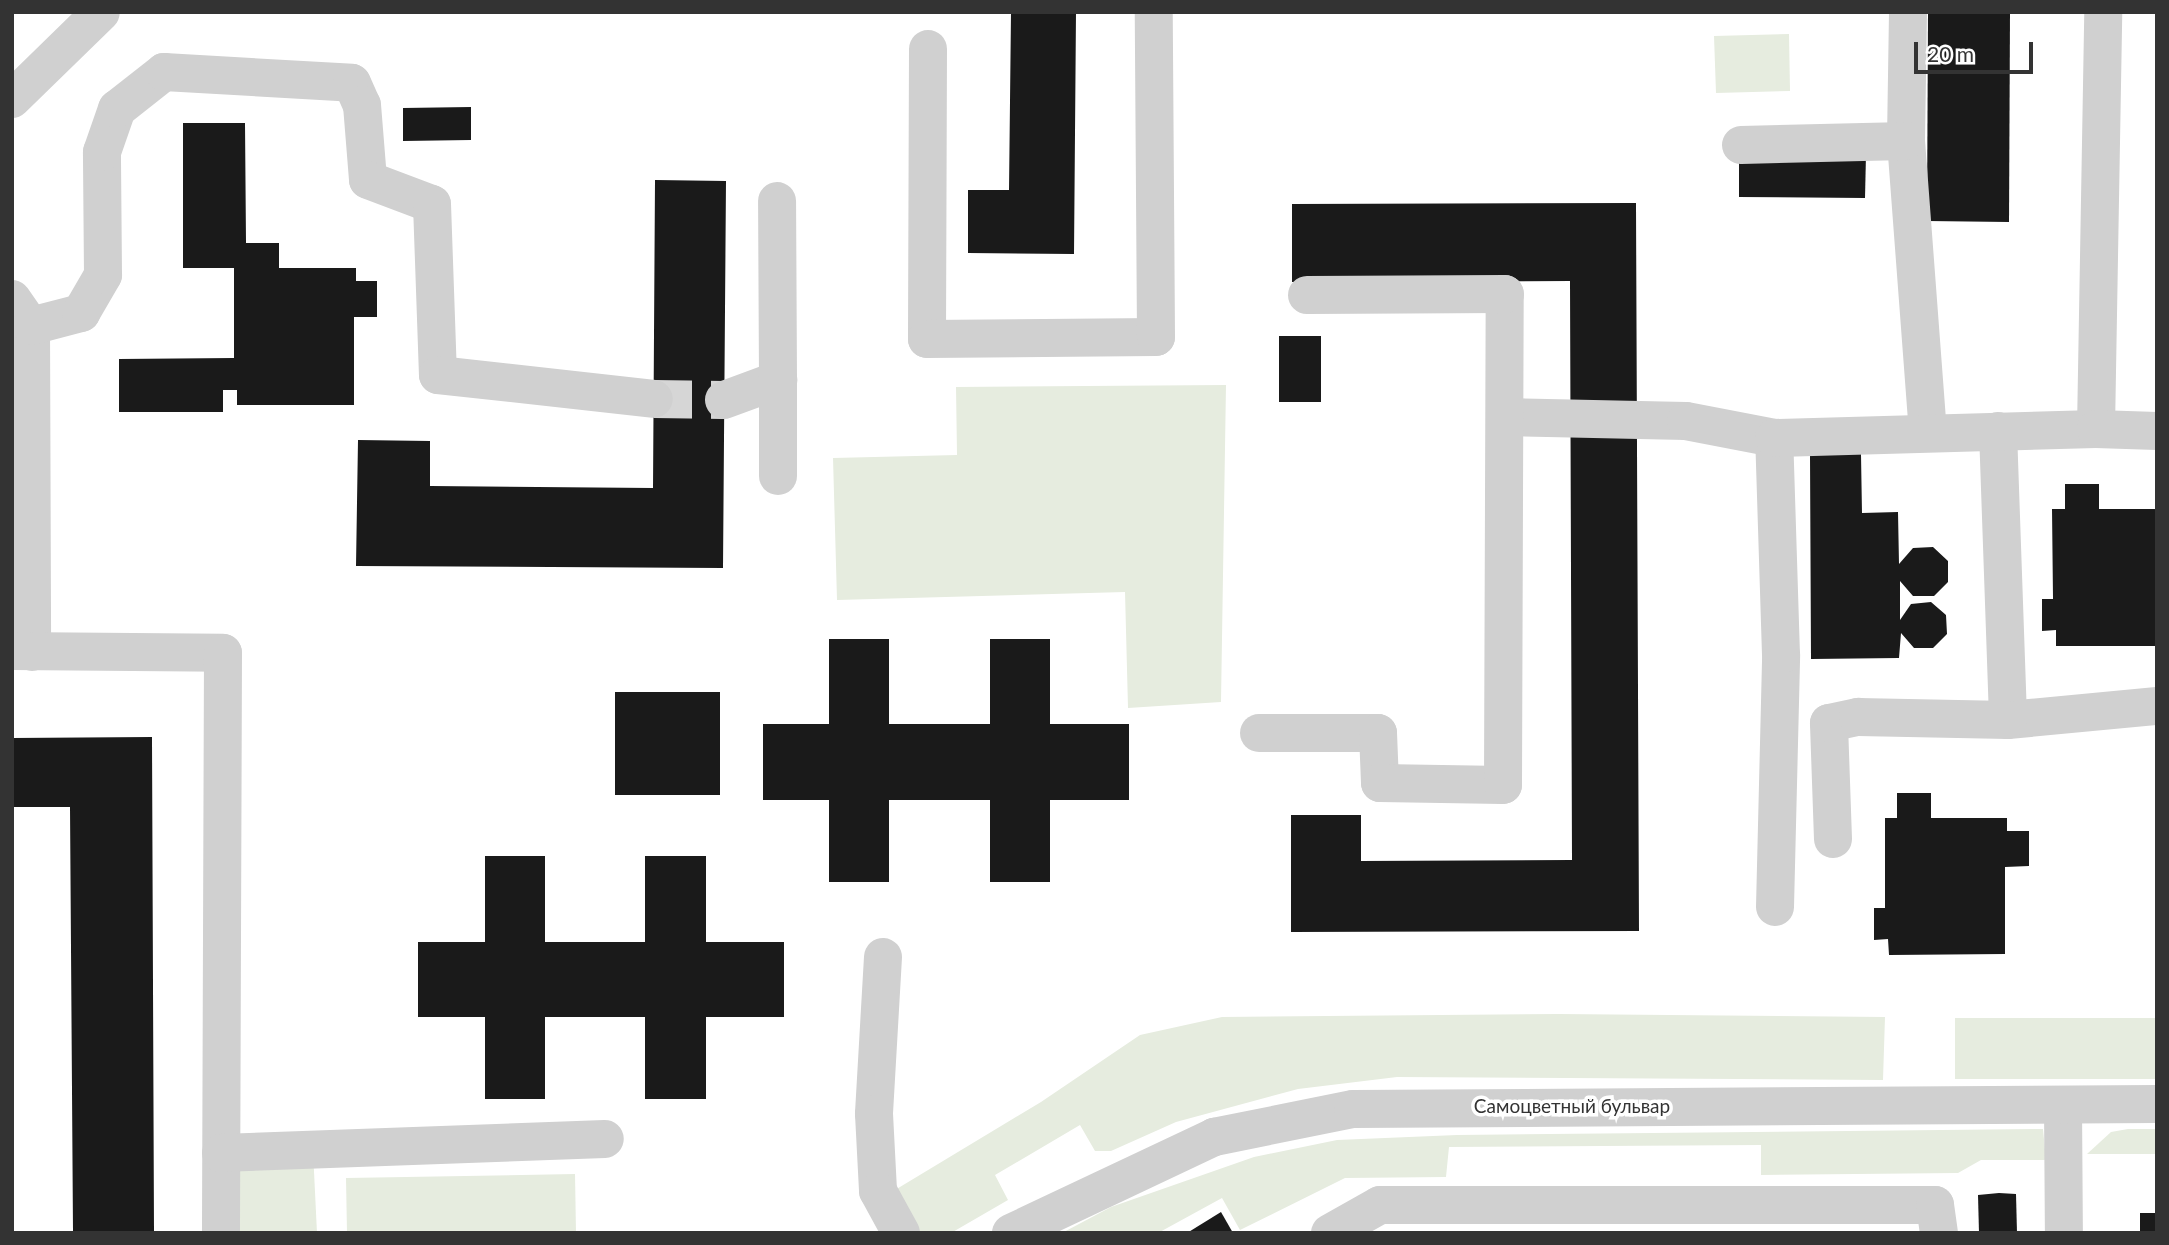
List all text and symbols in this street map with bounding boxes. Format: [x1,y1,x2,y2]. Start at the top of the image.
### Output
scale bar [1917,28,2036,72]
text: 20 m [1927,41,1974,66]
street label: Самоцветный бульвар [1474,1095,1670,1117]

